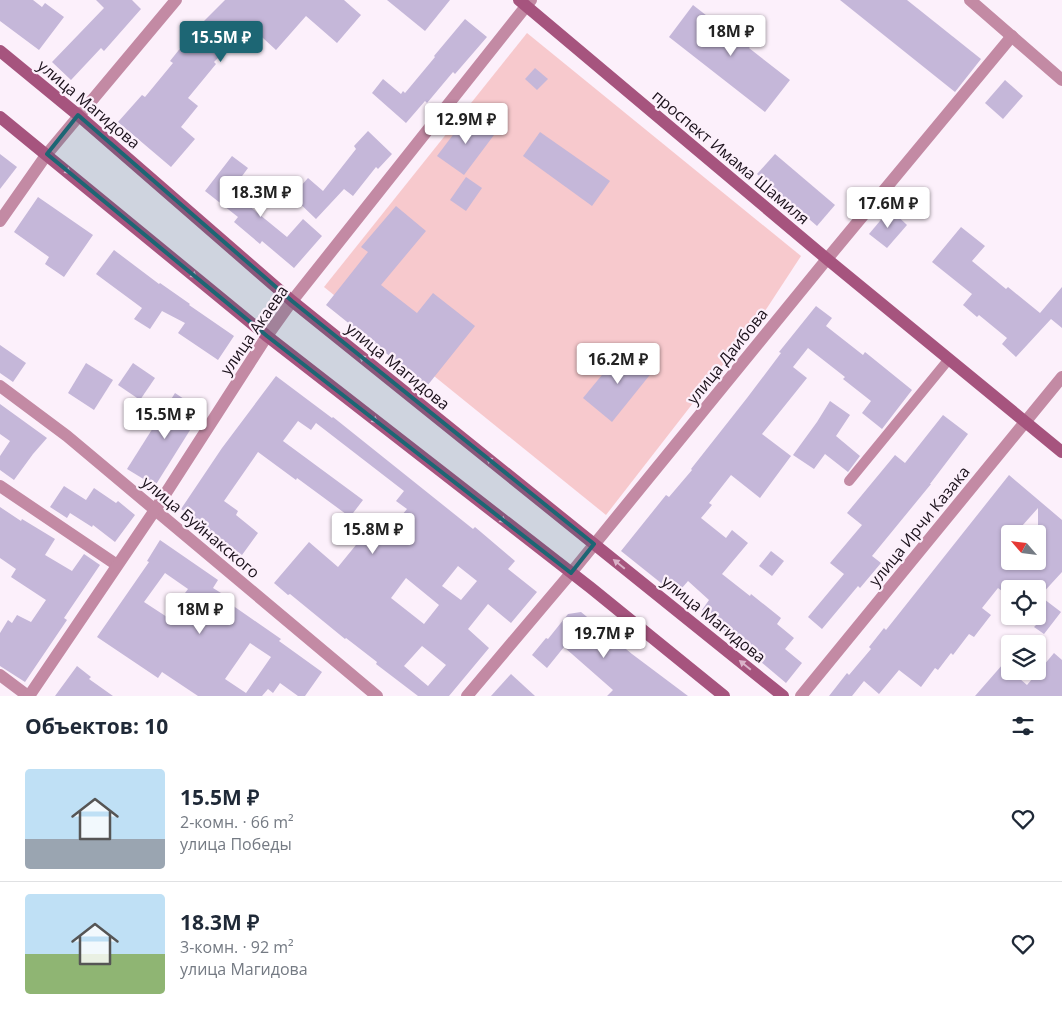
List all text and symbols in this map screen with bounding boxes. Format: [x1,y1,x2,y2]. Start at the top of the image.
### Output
pin: 18M ₽ [696,15,766,57]
pin: 15.5M ₽ [175,20,267,63]
text: 18M ₽ [708,20,754,42]
text: 15.5M ₽ [191,26,251,48]
street label: улица Магидова [33,55,145,153]
street label: проспект Имама Шамиля [648,85,814,229]
pin: 12.9M ₽ [420,102,512,145]
text: 12.9M ₽ [436,108,496,130]
one-way arrow [58,164,71,175]
pin: 18.3M ₽ [215,176,307,218]
text: 18.3M ₽ [231,181,291,203]
pin: 17.6M ₽ [842,186,934,229]
text: 17.6M ₽ [858,192,918,214]
one-way arrow [184,267,197,278]
street label: улица Акаева [215,281,293,379]
street label: улица Даибова [681,303,773,409]
street label: улица Магидова [341,317,455,415]
pin: 16.2M ₽ [572,342,664,385]
text: 16.2M ₽ [588,348,648,370]
one-way arrow [359,355,372,366]
pin: 15.5M ₽ [119,398,211,440]
text: 15.5M ₽ [135,403,195,425]
one-way arrow [365,412,378,423]
one-way arrow [486,456,499,467]
street label: улица Ирчи Казака [864,461,974,591]
street label: улица Буйнакского [137,471,265,583]
pin: 15.8M ₽ [327,512,419,555]
one-way arrow [493,512,506,523]
text: 15.8M ₽ [343,518,403,540]
north arrow [1001,525,1046,570]
map controls [1001,525,1046,680]
one-way arrow [612,558,625,569]
street label: улица Магидова [657,570,771,668]
button: locate [1001,580,1046,625]
pin: 18M ₽ [165,592,235,635]
text: 18M ₽ [177,598,223,620]
pin: 19.7M ₽ [558,616,650,659]
text: 19.7M ₽ [574,622,634,644]
button: layers [1001,635,1046,680]
one-way arrow [739,660,752,671]
text: Объектов: 10 [25,712,168,740]
icon: filters [1009,712,1037,740]
text: 15.5M ₽ [180,783,260,811]
icon: home [65,789,125,849]
icon: heart [1009,805,1037,833]
text: 2-комн. · 66 m² [180,811,294,833]
text: улица Победы [180,833,292,855]
text: 18.3M ₽ [180,908,260,936]
icon: home [65,914,125,974]
icon: heart [1009,930,1037,958]
text: 3-комн. · 92 m² [180,936,294,958]
text: улица Магидова [180,958,308,980]

